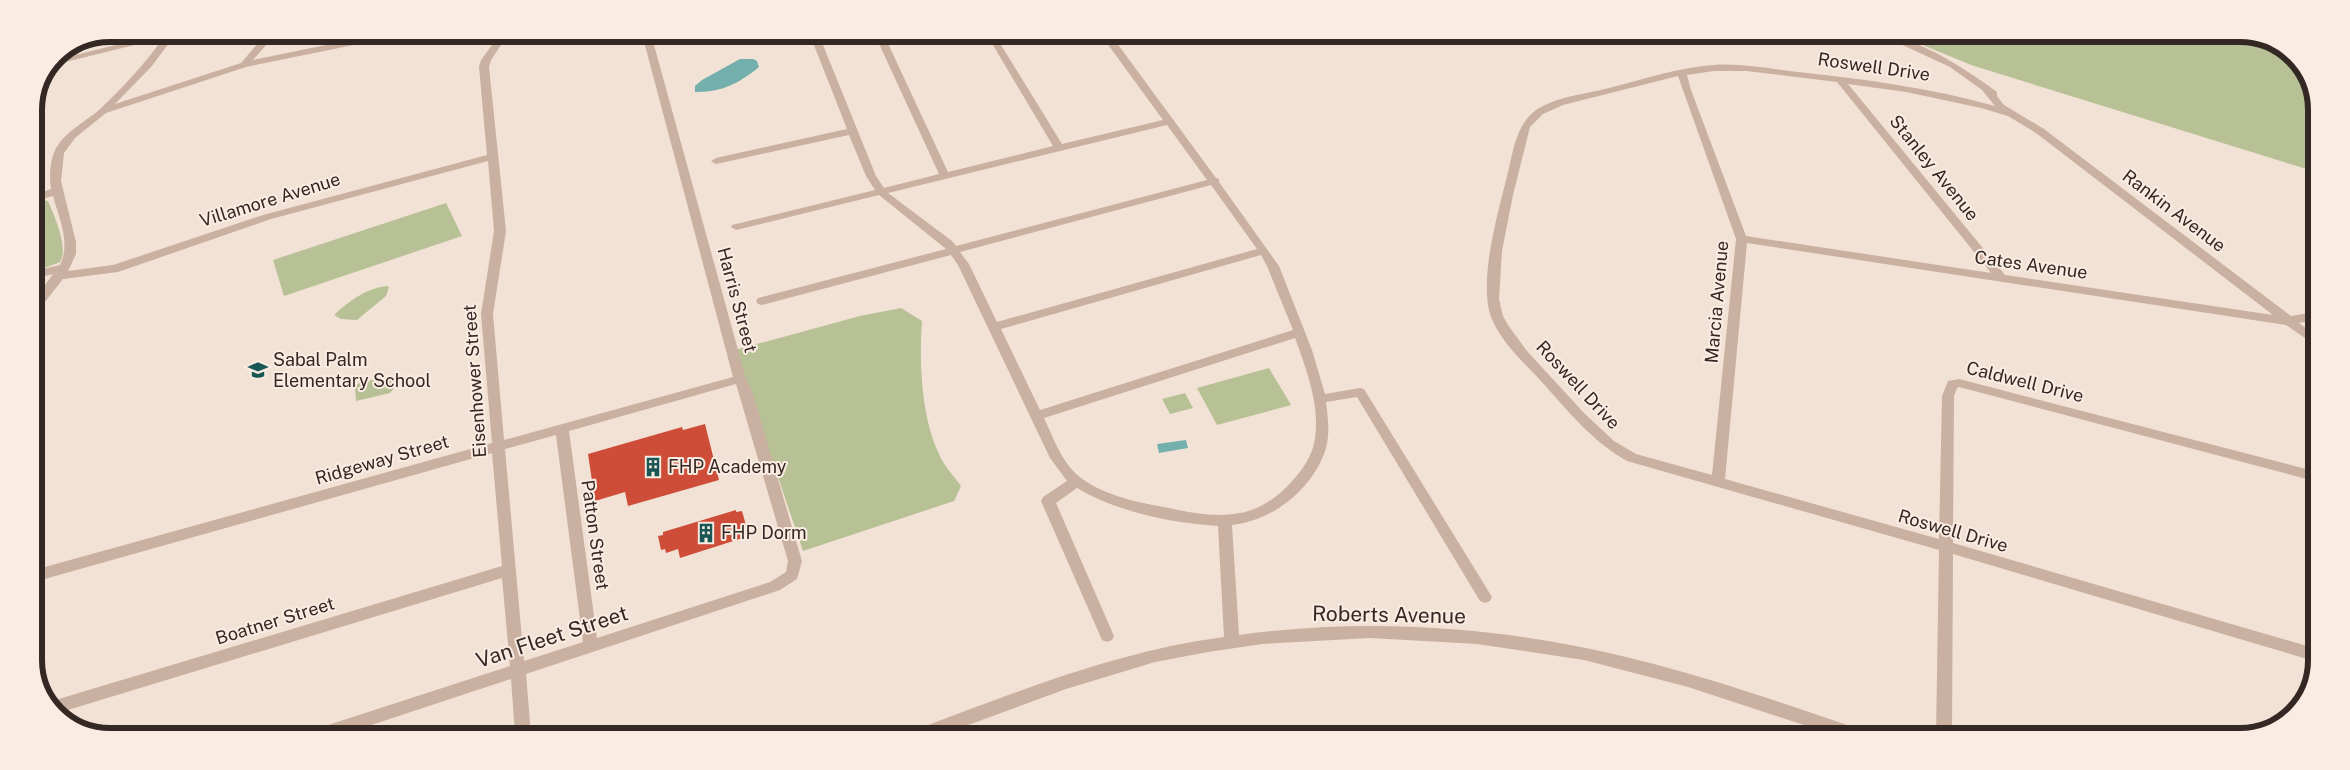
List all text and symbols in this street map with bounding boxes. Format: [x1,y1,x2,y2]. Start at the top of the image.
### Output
street label: Roswell Drive [1817,48,1932,85]
street label: Stanley Avenue [1885,111,1983,225]
street label: Rankin Avenue [2119,165,2230,256]
street label: Villamore Avenue [197,168,343,231]
street label: Marcia Avenue [1701,240,1732,364]
street label: Harris Street [713,245,762,355]
street label: Cates Avenue [1973,246,2089,283]
street label: Eisenhower Street [459,304,490,458]
street label: Roswell Drive [1532,336,1625,433]
place label: Sabal Palm Elementary School [273,349,431,391]
street label: Caldwell Drive [1964,357,2086,406]
school or university icon: Sabal Palm Elementary School [247,359,269,381]
street label: Ridgeway Street [313,430,451,489]
building icon: FHP Academy [642,456,664,478]
place label: FHP Academy [668,456,787,477]
street label: Patton Street [577,478,614,591]
street label: Roswell Drive [1896,505,2010,556]
building icon: FHP Dorm [695,522,717,544]
place label: FHP Dorm [721,522,807,543]
street label: Boatner Street [213,592,337,649]
street label: Van Fleet Street [473,600,631,673]
street label: Roberts Avenue [1312,601,1466,628]

